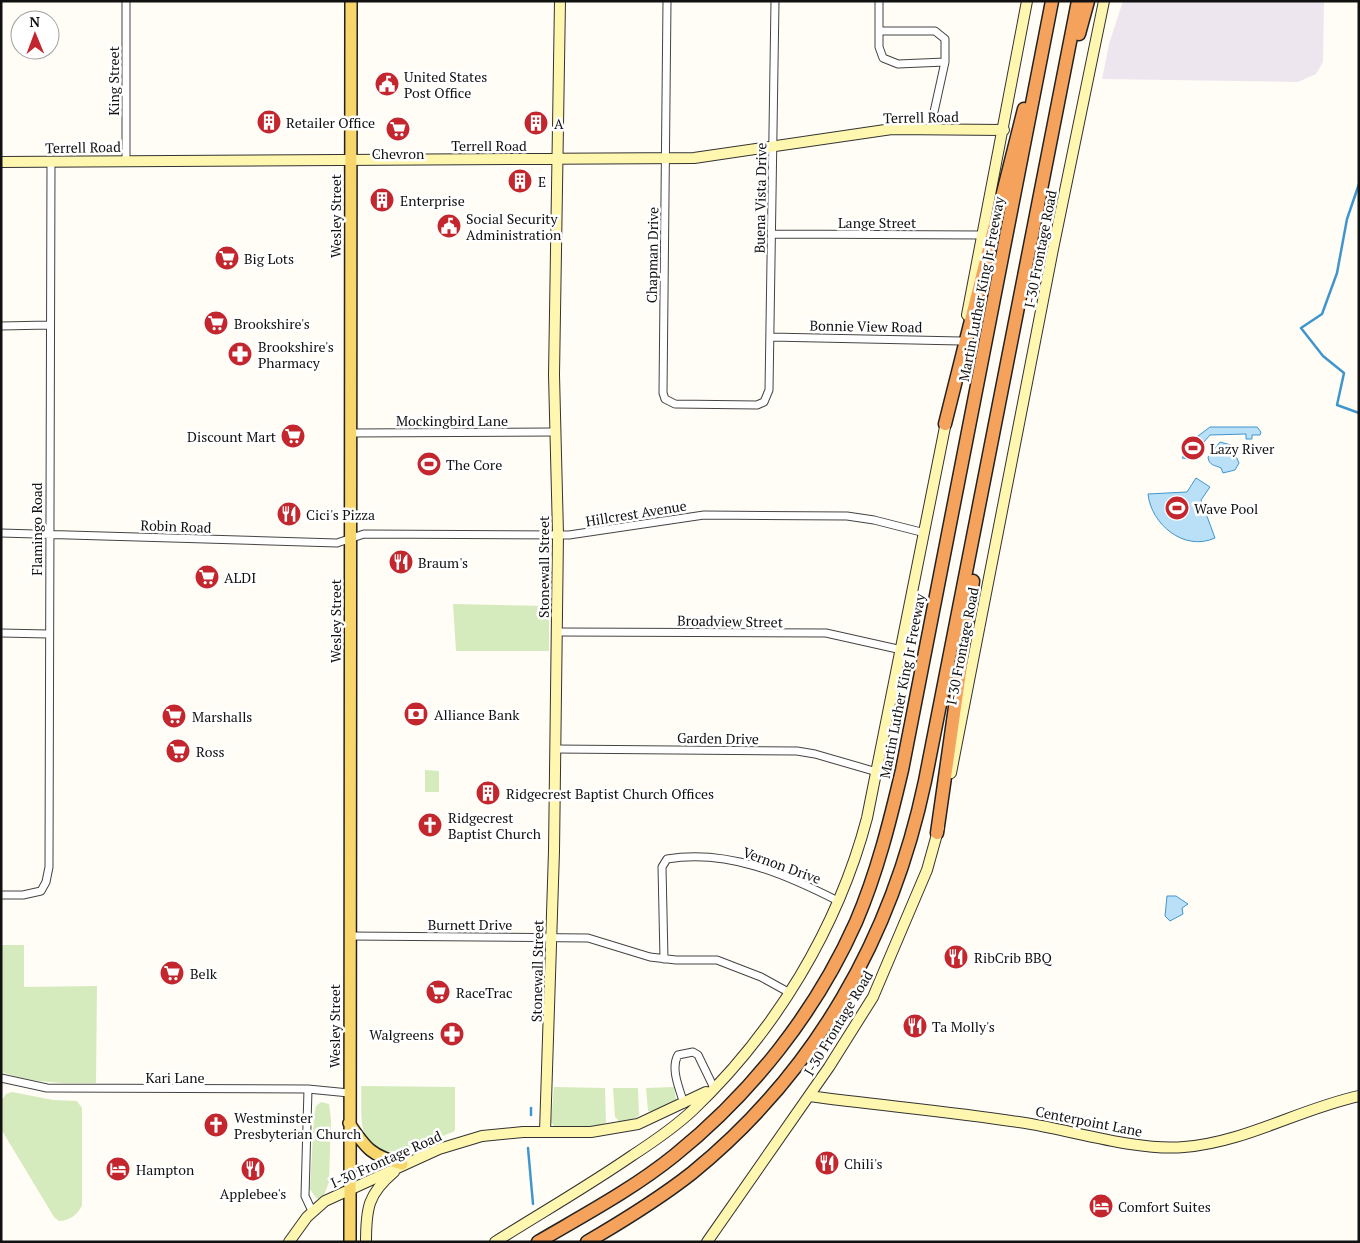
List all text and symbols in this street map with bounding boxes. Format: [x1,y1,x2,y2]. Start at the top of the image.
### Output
north arrow [10,10,60,60]
text: N [29,12,41,31]
street label: King Street [104,45,123,116]
place label: United States Post Office [404,67,487,102]
public building icon: United States Post Office [374,71,400,97]
street label: Terrell Road [883,107,959,127]
building icon: Retailer Office [256,109,282,135]
building icon: A [523,110,549,136]
place label: Retailer Office [286,113,375,132]
place label: A [554,114,564,133]
supermarket icon: Chevron [385,116,411,142]
street label: Terrell Road [451,136,527,155]
street label: Terrell Road [45,137,121,157]
street label: Buena Vista Drive [750,142,770,254]
place label: Chevron [372,144,425,163]
building icon: E [507,168,533,194]
place label: E [538,172,546,191]
street label: Wesley Street [326,173,345,258]
building icon: Enterprise [369,187,395,213]
street label: I-30 Frontage Road [1019,188,1061,309]
place label: Enterprise [400,191,465,210]
street label: Martin Luther King Jr Freeway [954,194,1008,383]
street label: Chapman Drive [642,207,662,303]
place label: Social Security Administration [466,209,562,244]
public building icon: Social Security Administration [436,213,462,239]
street label: Lange Street [838,213,917,232]
supermarket icon: Big Lots [214,245,240,271]
place label: Big Lots [244,249,294,268]
supermarket icon: Brookshire's [203,310,229,336]
place label: Brookshire's [234,314,310,333]
street label: Bonnie View Road [809,316,923,336]
place label: Brookshire's Pharmacy [258,337,334,372]
pharmacy icon: Brookshire's Pharmacy [227,341,253,367]
street label: Mockingbird Lane [396,411,508,430]
supermarket icon: Discount Mart [280,423,306,449]
place label: Discount Mart [187,427,277,446]
sports icon: Lazy River [1180,435,1206,461]
place label: Lazy River [1210,439,1275,458]
sports icon: The Core [416,451,442,477]
place label: The Core [446,455,502,474]
street label: Flamingo Road [27,482,46,576]
sports icon: Wave Pool [1164,495,1190,521]
street label: Hillcrest Avenue [584,496,688,530]
place label: Wave Pool [1194,499,1258,518]
restaurant icon: Cici's Pizza [276,501,302,527]
place label: Cici's Pizza [306,505,375,524]
street label: Robin Road [140,515,212,537]
street label: Stonewall Street [534,515,553,618]
restaurant icon: Braum's [388,549,414,575]
place label: Braum's [418,553,468,572]
supermarket icon: ALDI [194,564,220,590]
place label: ALDI [224,568,256,587]
street label: Wesley Street [326,578,345,663]
street label: I-30 Frontage Road [941,585,983,706]
street label: Martin Luther King Jr Freeway [875,591,929,780]
street label: Broadview Street [677,611,784,631]
bank icon: Alliance Bank [403,701,429,727]
supermarket icon: Marshalls [161,703,187,729]
place label: Alliance Bank [434,705,520,724]
place label: Marshalls [192,707,252,726]
street label: Garden Drive [677,728,759,748]
supermarket icon: Ross [165,738,191,764]
place label: Ross [196,742,225,761]
building icon: Ridgecrest Baptist Church Offices [475,780,501,806]
place label: Ridgecrest Baptist Church Offices [506,784,714,803]
place label: Ridgecrest Baptist Church [448,808,541,843]
church icon: Ridgecrest Baptist Church [417,812,443,838]
street label: Vernon Drive [740,842,824,888]
street label: Burnett Drive [428,915,512,934]
street label: Stonewall Street [527,919,547,1022]
restaurant icon: RibCrib BBQ [943,944,969,970]
place label: RibCrib BBQ [974,948,1053,967]
supermarket icon: Belk [159,960,185,986]
place label: Belk [190,964,218,983]
street label: I-30 Frontage Road [799,967,877,1079]
supermarket icon: RaceTrac [425,979,451,1005]
street label: Wesley Street [325,983,344,1068]
place label: RaceTrac [456,983,513,1002]
restaurant icon: Ta Molly's [902,1013,928,1039]
place label: Ta Molly's [932,1017,995,1036]
pharmacy icon: Walgreens [439,1021,465,1047]
place label: Walgreens [369,1025,434,1044]
street label: Kari Lane [145,1068,205,1087]
street label: Centerpoint Lane [1034,1101,1144,1141]
place label: Westminster Presbyterian Church [234,1108,361,1143]
church icon: Westminster Presbyterian Church [203,1112,229,1138]
street label: I-30 Frontage Road [328,1126,445,1192]
restaurant icon: Chili's [814,1150,840,1176]
place label: Chili's [844,1154,883,1173]
hotel icon: Hampton [105,1156,131,1182]
restaurant icon: Applebee's [240,1156,266,1182]
place label: Hampton [136,1160,195,1179]
place label: Applebee's [220,1184,286,1203]
hotel icon: Comfort Suites [1088,1193,1114,1219]
place label: Comfort Suites [1118,1197,1211,1216]

